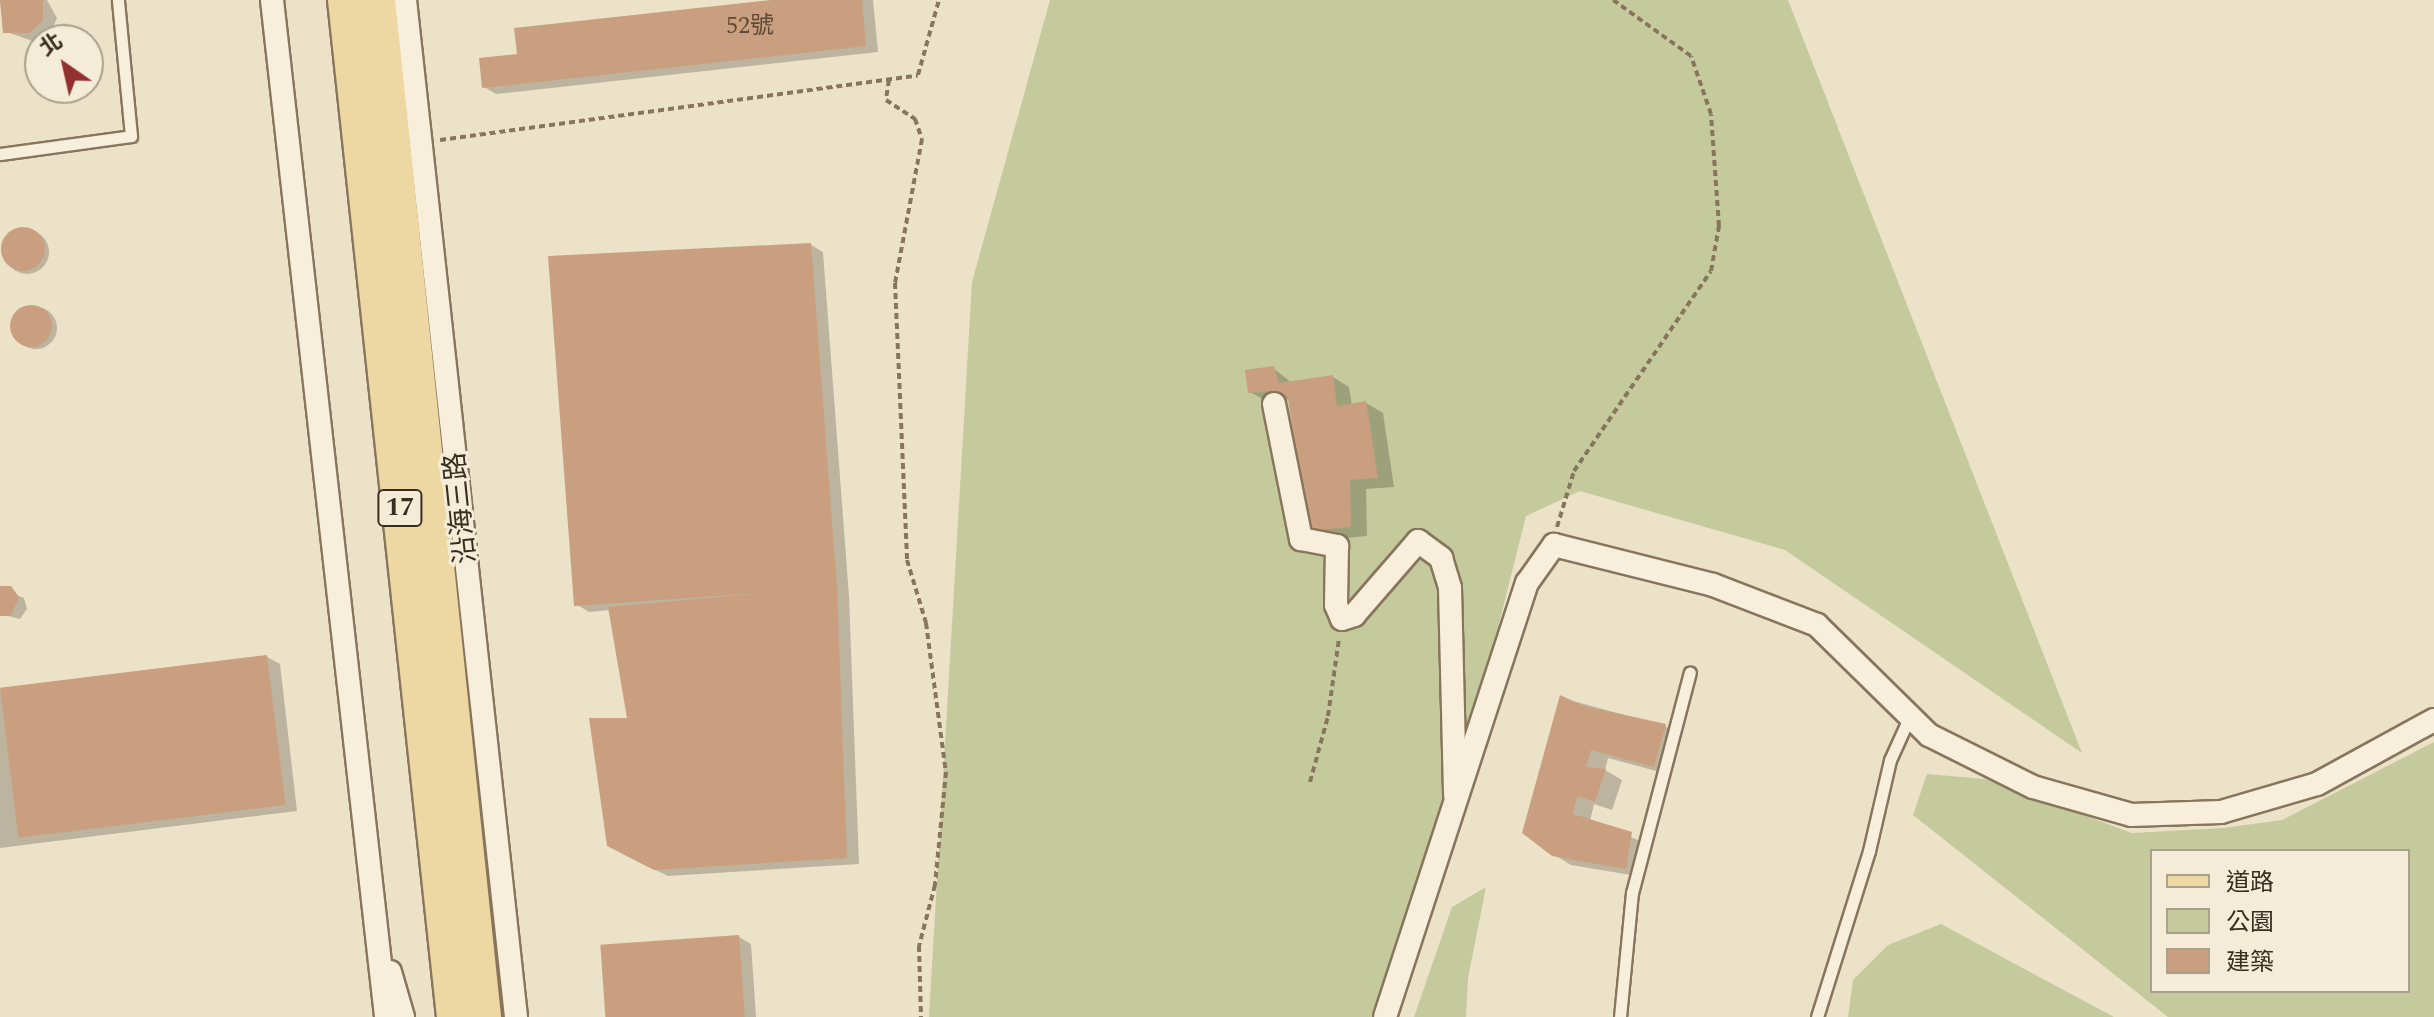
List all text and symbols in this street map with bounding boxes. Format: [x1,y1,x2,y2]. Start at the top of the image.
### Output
house number: 52號 [726,13,774,41]
north arrow [24,24,104,104]
text: 北 [33,26,70,65]
street label: 沿海三路 [438,451,484,565]
road number: 17 [376,486,424,530]
legend [2150,849,2410,993]
text: 道路 [2226,865,2274,901]
text: 公園 [2226,905,2274,941]
text: 建築 [2226,945,2274,981]

